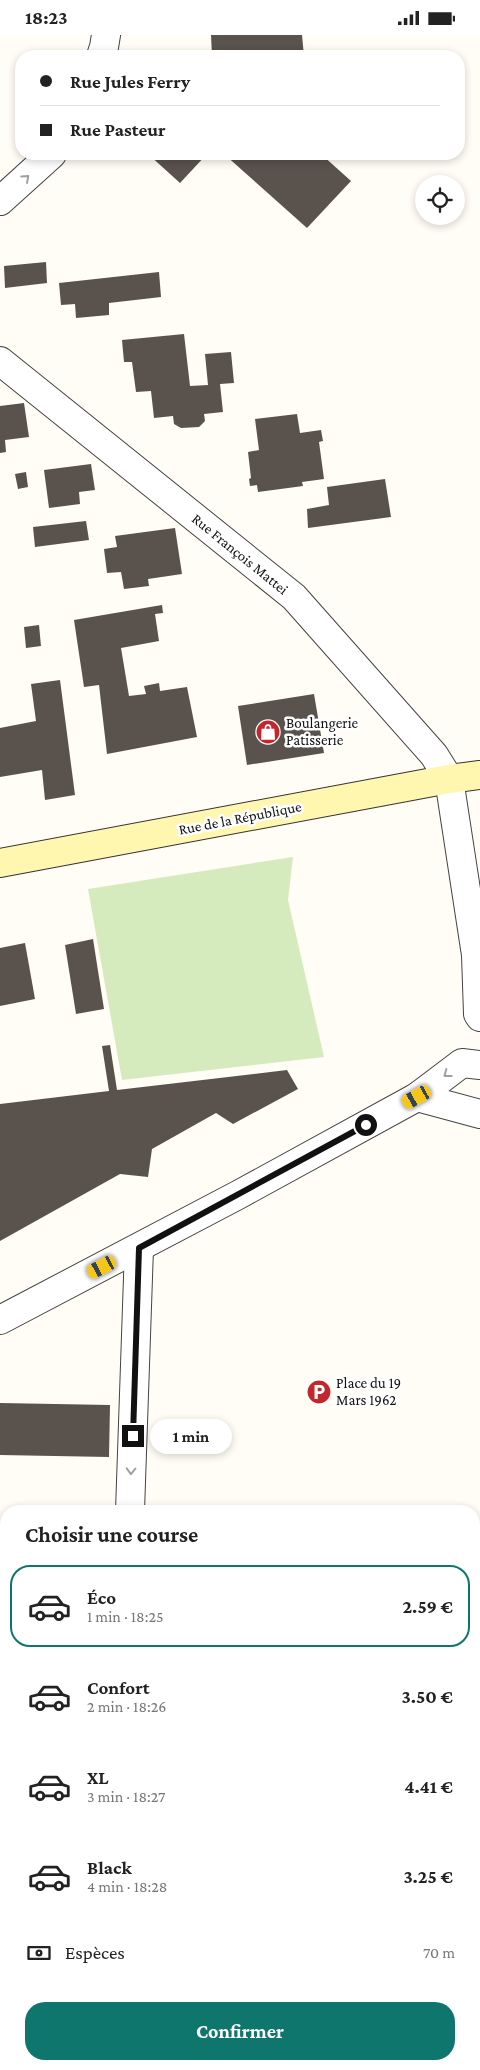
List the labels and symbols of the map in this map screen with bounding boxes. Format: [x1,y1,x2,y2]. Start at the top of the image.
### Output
one-way arrow [21,174,30,183]
street label: Rue François Mattei [188,510,291,598]
place label: Boulangerie Patisserie [286,715,359,748]
shop icon: Boulangerie Patisserie [255,719,281,745]
street label: Rue de la République [177,798,303,839]
one-way arrow [444,1069,453,1077]
car [400,1083,433,1111]
route start [355,1114,377,1136]
car [85,1254,118,1280]
place label: Place du 19 Mars 1962 [336,1375,401,1408]
parking icon: Place du 19 Mars 1962 [306,1379,332,1405]
callout: 1 min [150,1419,233,1453]
route end [122,1425,144,1447]
one-way arrow [126,1468,137,1476]

